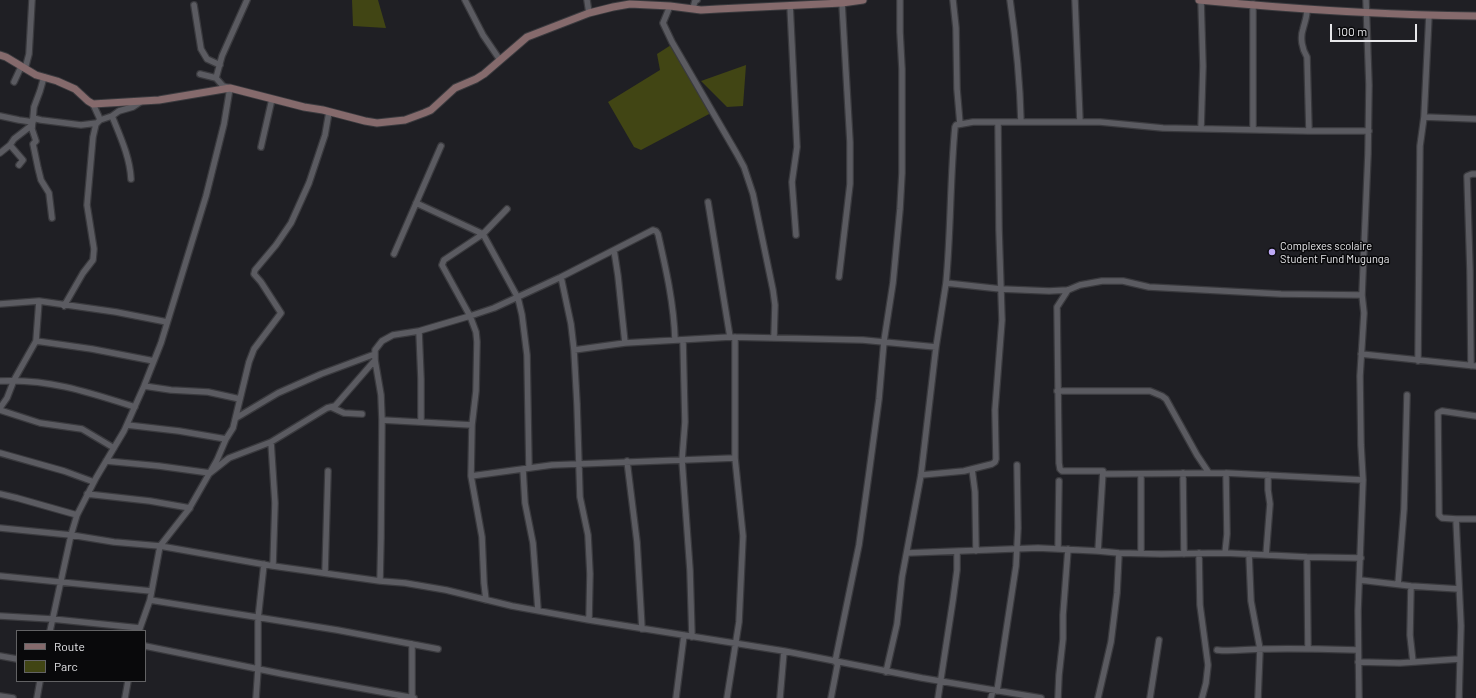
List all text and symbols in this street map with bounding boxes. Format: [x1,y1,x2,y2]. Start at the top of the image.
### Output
scale bar [1332,16,1419,42]
text: 100 m [1337,24,1367,38]
place label: Complexes scolaire Student Fund Mugunga [1280,239,1389,265]
marker: Complexes scolaire Student Fund Mugunga [1267,247,1277,257]
legend [16,630,146,682]
text: Route [54,639,85,653]
text: Parc [54,659,78,673]

